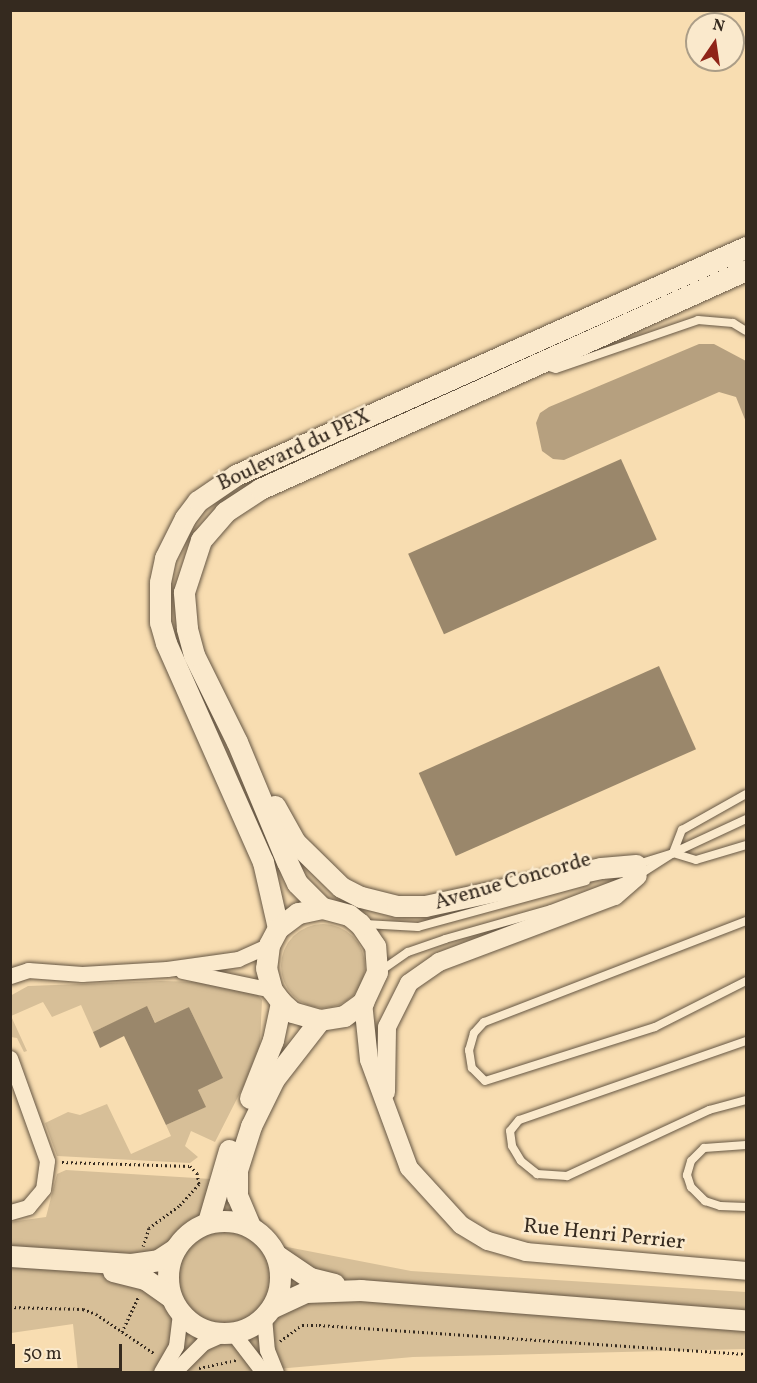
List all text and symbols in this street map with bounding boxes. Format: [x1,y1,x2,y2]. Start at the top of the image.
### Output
north arrow [685,12,745,72]
text: N [710,14,727,38]
street label: Boulevard du PEX [214,405,374,497]
street label: Avenue Concorde [432,848,594,916]
street label: Rue Henri Perrier [522,1214,686,1256]
scale bar [15,1332,124,1370]
text: 50 m [23,1342,62,1367]

